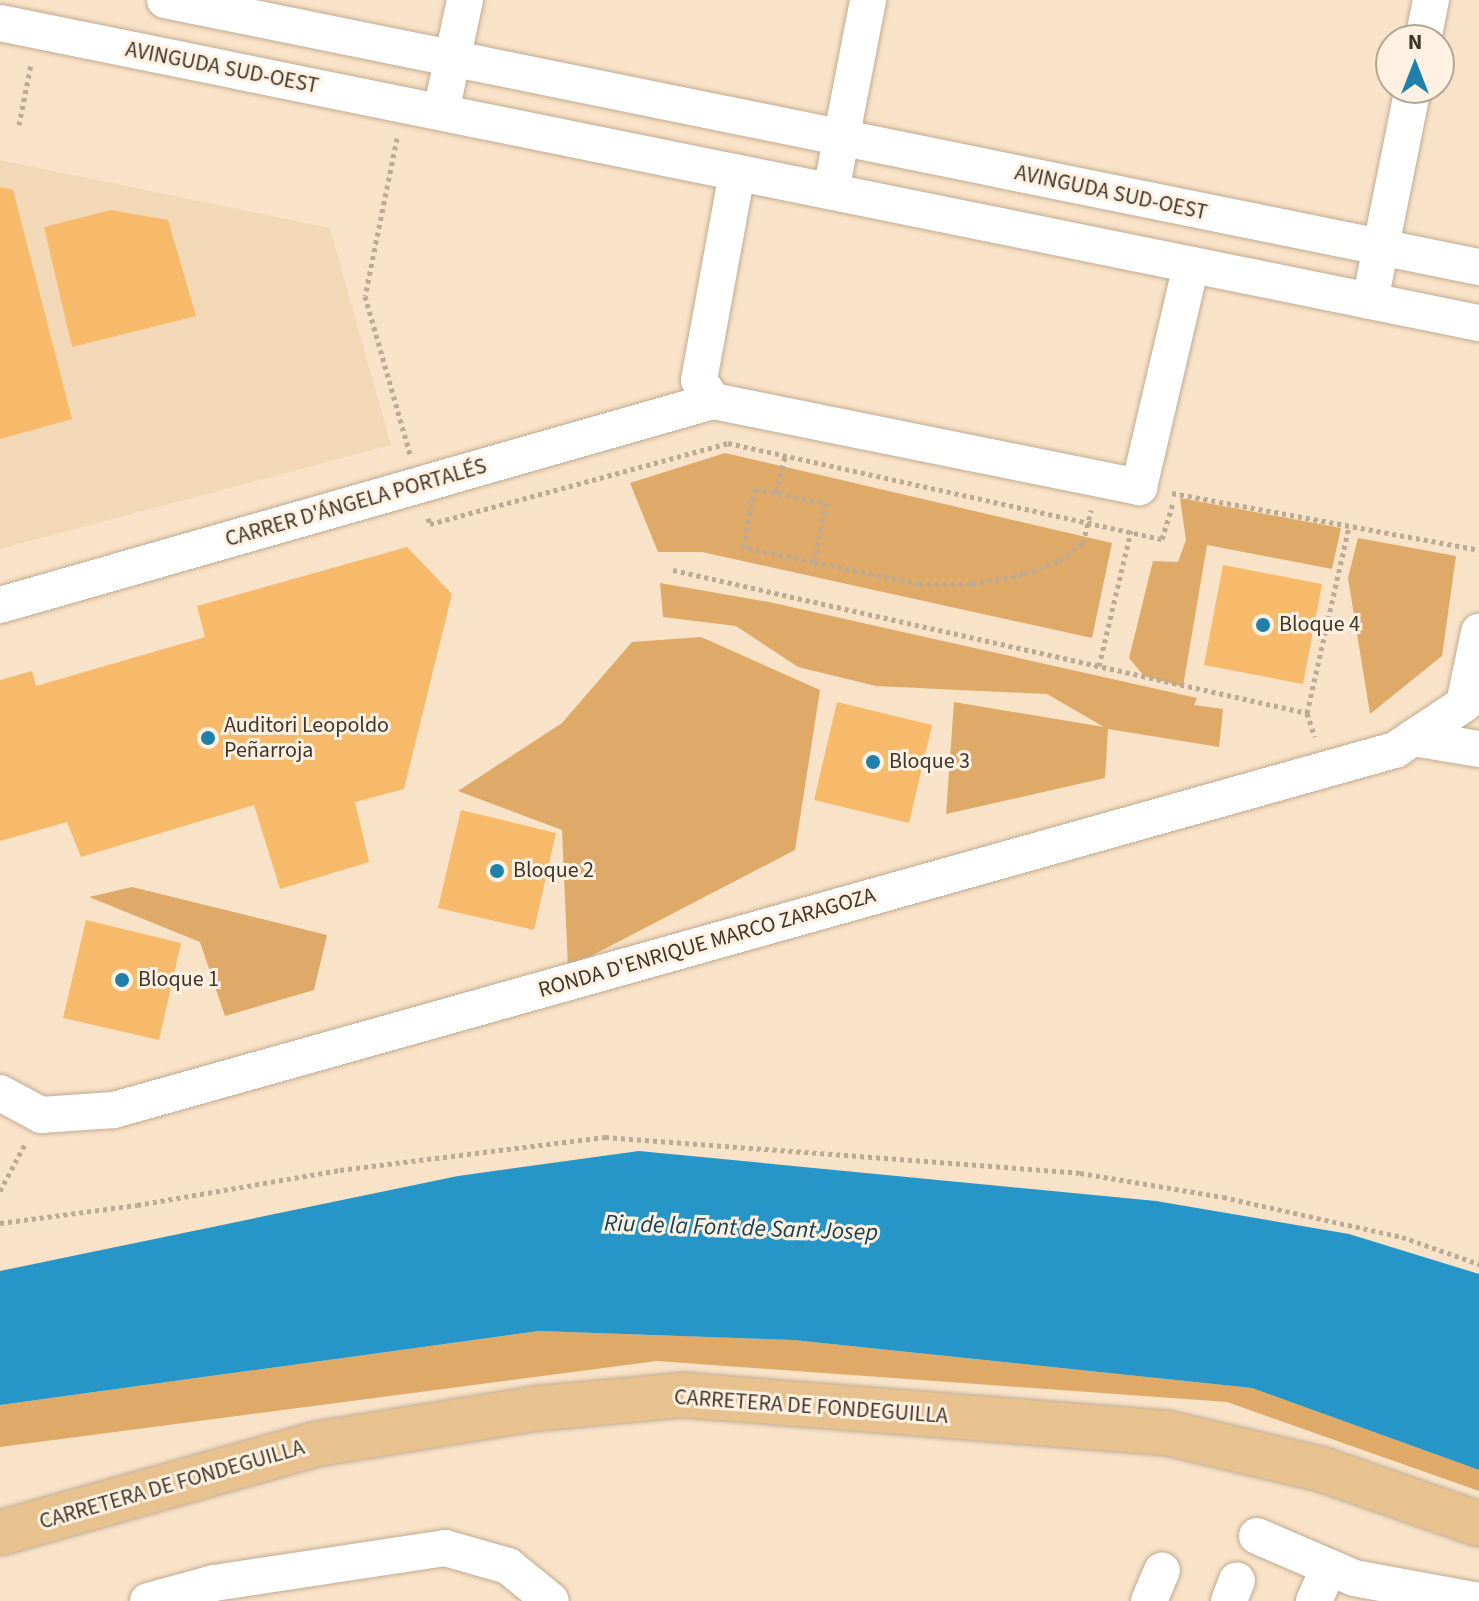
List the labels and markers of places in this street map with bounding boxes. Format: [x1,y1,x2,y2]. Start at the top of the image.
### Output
place label: Bloque 4 [1279,612,1360,638]
marker: Bloque 4 [1254,616,1272,634]
place label: Auditori Leopoldo Peñarroja [224,712,389,764]
marker: Auditori Leopoldo Peñarroja [199,729,217,747]
place label: Bloque 3 [889,749,970,775]
marker: Bloque 3 [864,753,882,771]
place label: Bloque 2 [513,858,594,884]
marker: Bloque 2 [488,862,506,880]
place label: Bloque 1 [138,967,219,993]
marker: Bloque 1 [113,971,131,989]

